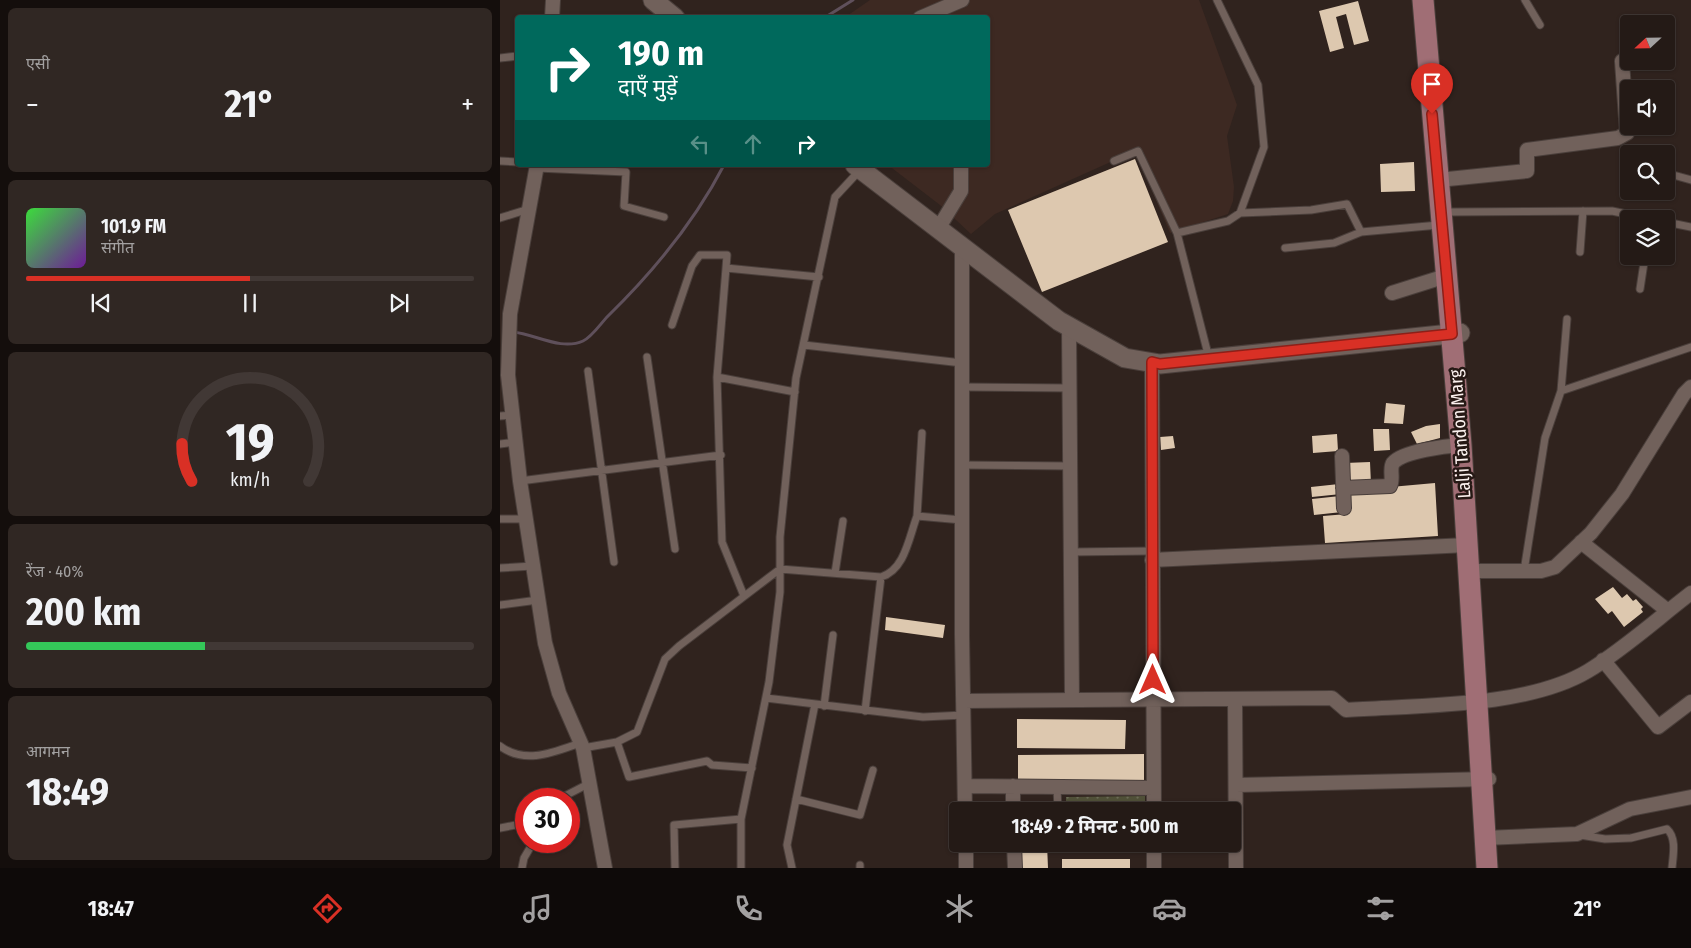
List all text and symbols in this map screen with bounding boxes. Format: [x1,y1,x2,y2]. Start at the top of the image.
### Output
north arrow [1620,15,1675,70]
map controls [1620,15,1675,265]
text: 190 m [618,32,704,74]
icon: right [535,35,600,100]
text: एसी [26,54,50,73]
pin [1411,63,1453,114]
icon: arrive [1418,70,1446,98]
text: दाएँ मुड़ें [618,74,678,101]
button: sound [1620,80,1675,135]
text: 21° [225,81,275,127]
text: − [26,88,39,121]
text: + [461,88,474,121]
icon: left [686,130,714,158]
icon: ahead [739,130,767,158]
icon: right [792,130,820,158]
button: search [1620,145,1675,200]
button: layers [1620,210,1675,265]
text: 101.9 FM [101,215,166,238]
text: संगीत [101,238,134,257]
icon: previous [87,289,115,317]
icon: pause [236,289,264,317]
icon: next [385,289,413,317]
street label: Lalji Tandon Marg [1444,368,1475,499]
text: 19 [226,411,274,474]
text: km/h [230,469,270,491]
text: रेंज · 40% [26,562,83,581]
text: 200 km [26,589,141,635]
position arrow [1126,653,1178,705]
text: आगमन [26,742,70,761]
text: 18:49 [26,769,109,815]
speed limit sign: 30 [515,788,580,853]
text: 18:49 · 2 मिनट · 500 m [1011,815,1179,838]
icon: directions [310,891,345,926]
icon: music [520,891,555,926]
icon: phone [731,891,766,926]
icon: climate [942,891,977,926]
icon: car [1152,891,1187,926]
icon: filters [1363,891,1398,926]
text: 18:47 [88,895,134,922]
text: 21° [1574,895,1603,922]

